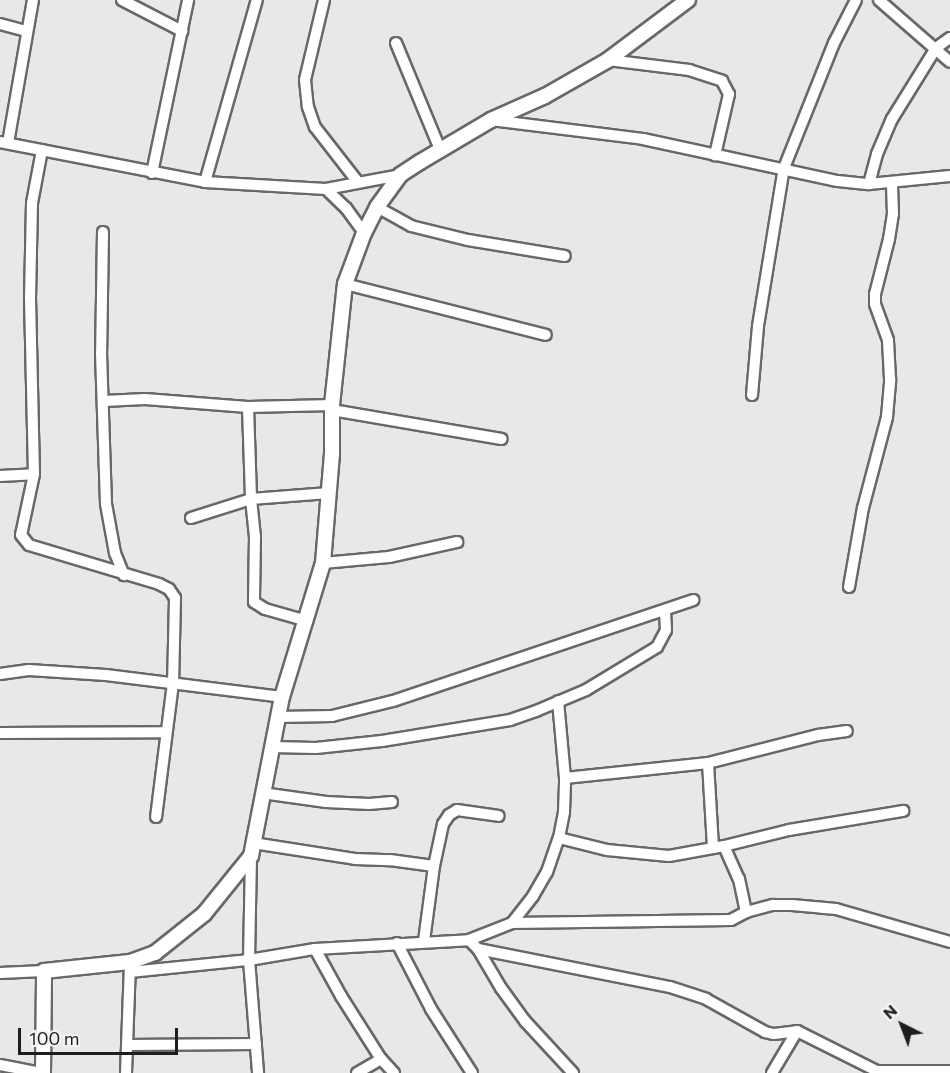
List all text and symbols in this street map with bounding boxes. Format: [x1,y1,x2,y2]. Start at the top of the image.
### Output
north arrow [872,995,932,1055]
text: N [879,1000,900,1022]
scale bar [21,1016,182,1054]
text: 100 m [29,1027,79,1049]

